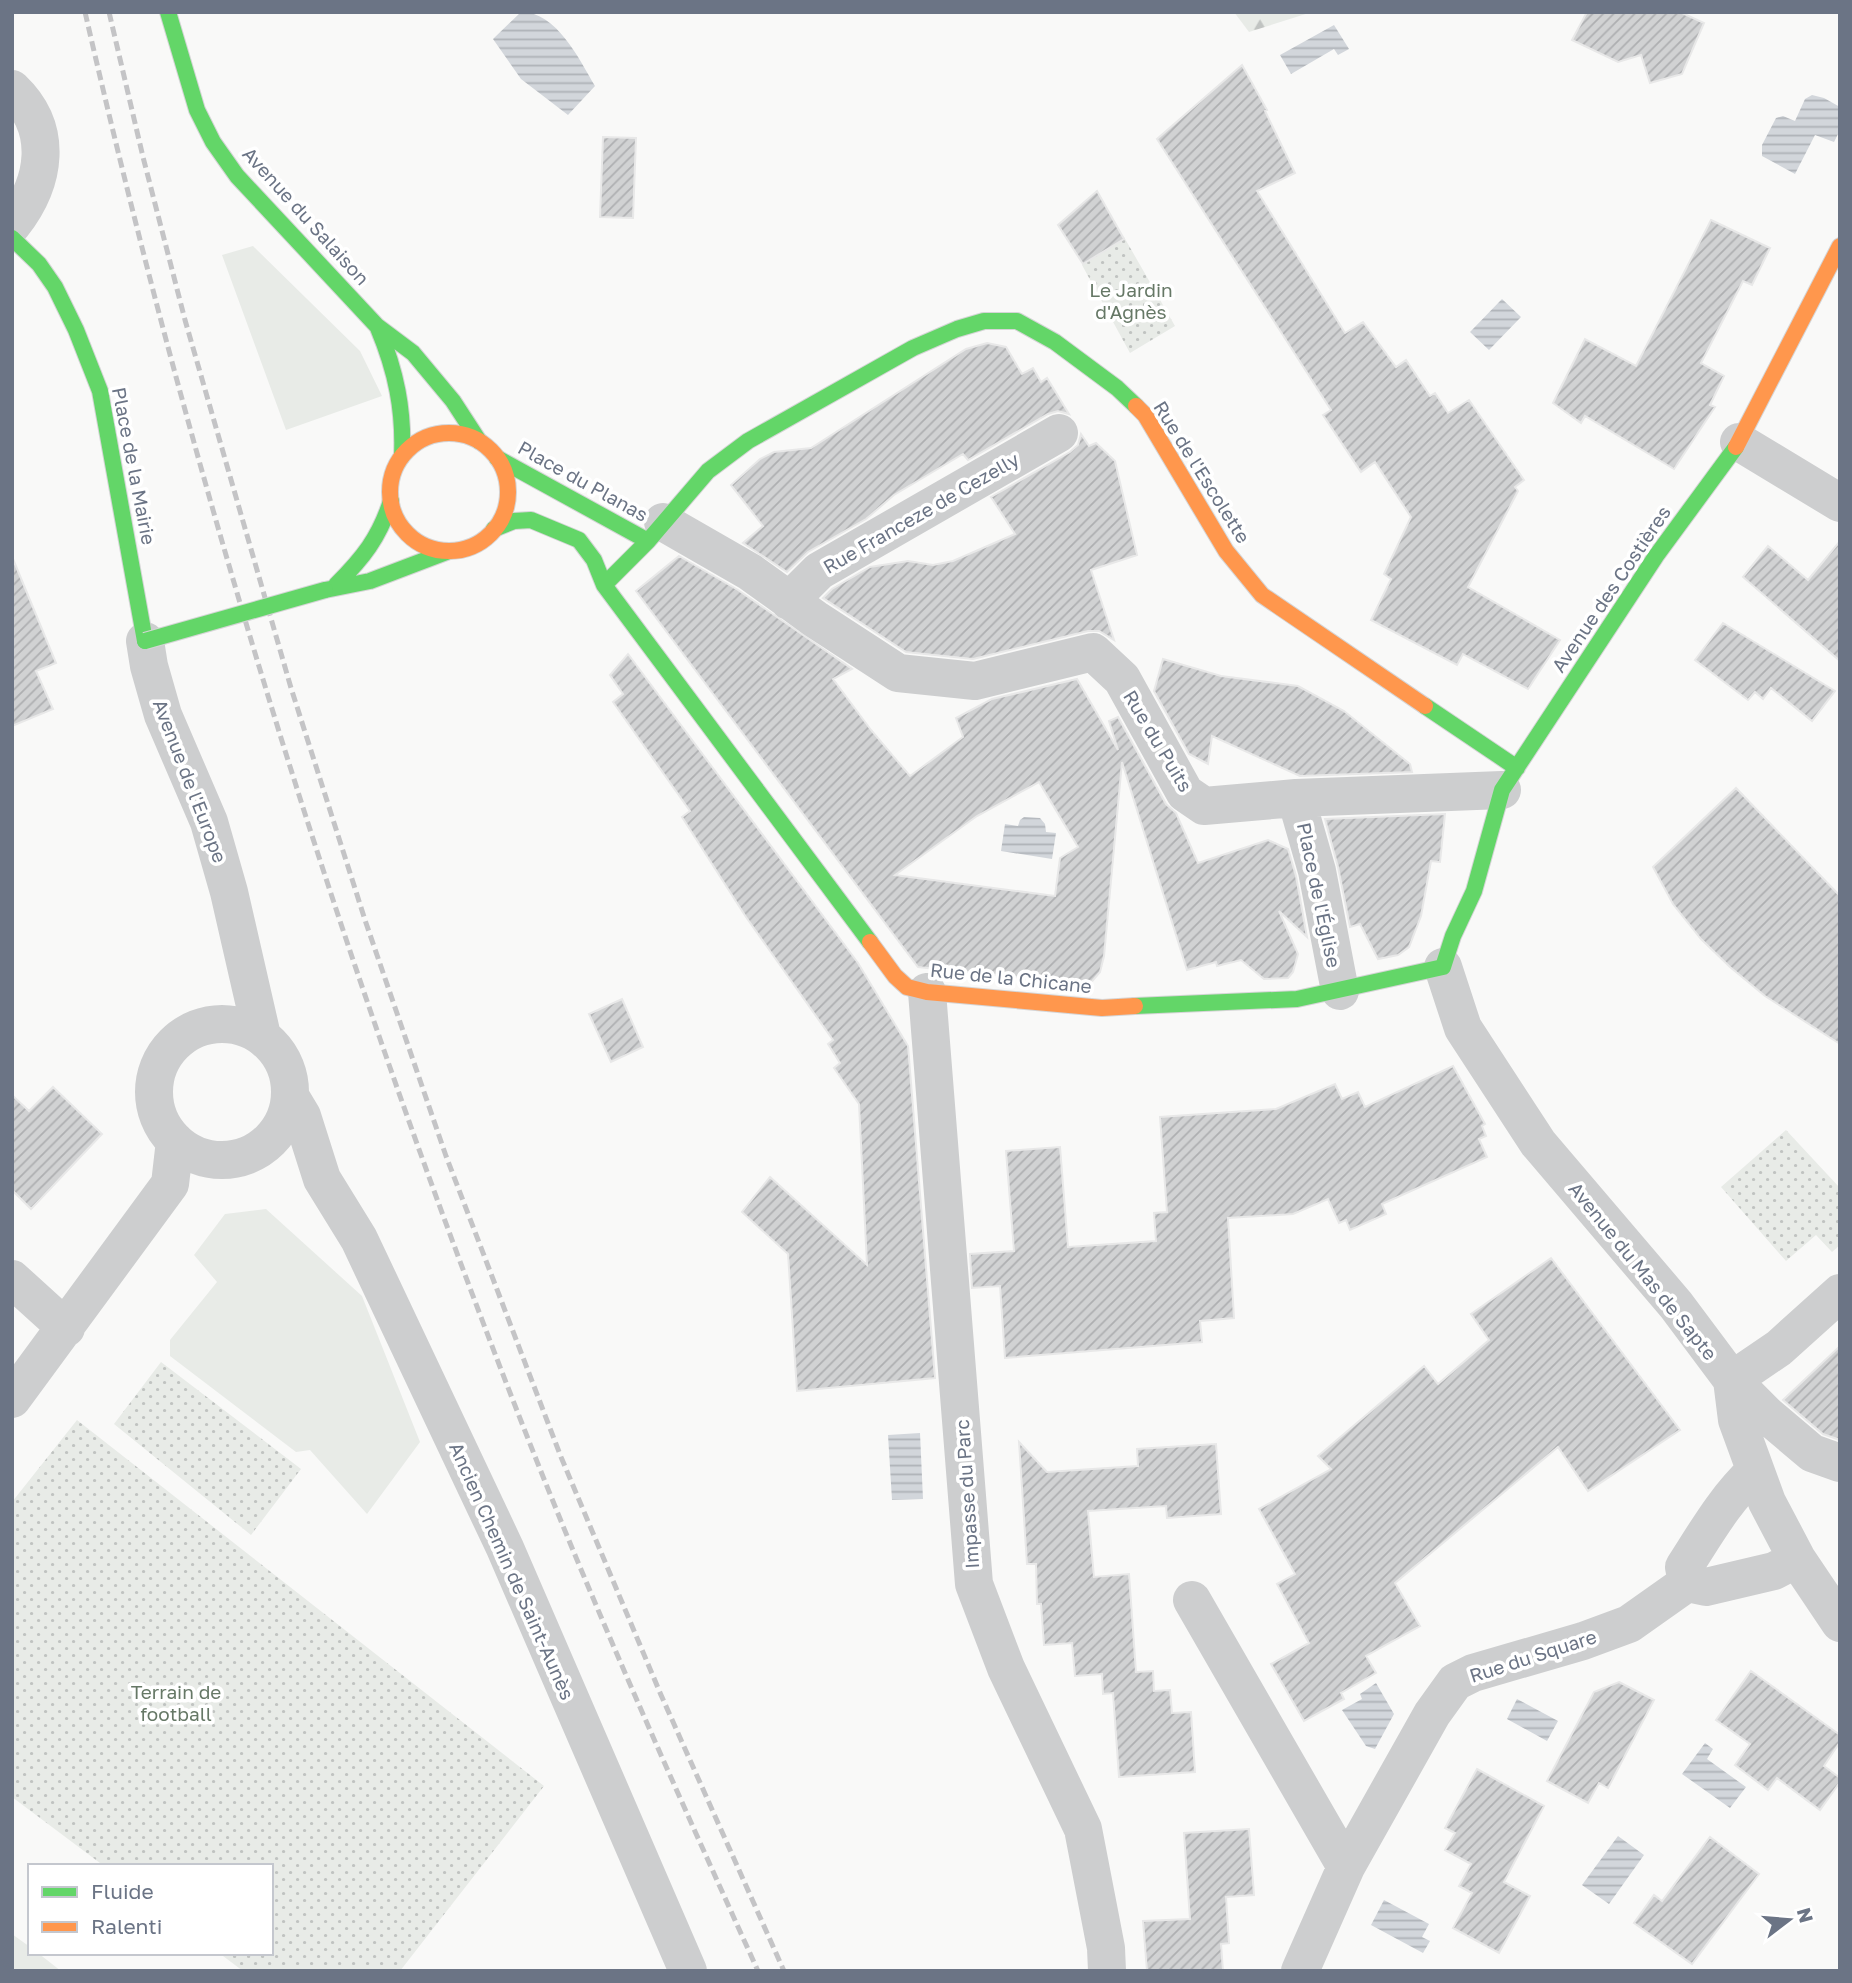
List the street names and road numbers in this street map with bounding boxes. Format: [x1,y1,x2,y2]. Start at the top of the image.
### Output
street label: Avenue du Salaison [238,142,374,289]
street label: Place de la Mairie [108,385,161,547]
street label: Rue de l'Escolette [1149,396,1255,547]
street label: Place du Planas [514,435,652,526]
street label: Rue Franceze de Cezelly [819,447,1023,578]
street label: Avenue des Costières [1546,501,1675,676]
street label: Rue du Puits [1119,686,1198,796]
street label: Avenue de l'Europe [149,696,232,866]
street label: Place de l'Église [1293,820,1346,970]
street label: Rue de la Chicane [929,958,1093,997]
street label: Avenue du Mas de Sapte [1564,1177,1722,1364]
street label: Impasse du Parc [950,1419,983,1569]
street label: Ancien Chemin de Saint-Aunès [445,1439,580,1703]
street label: Rue du Square [1466,1624,1599,1687]

